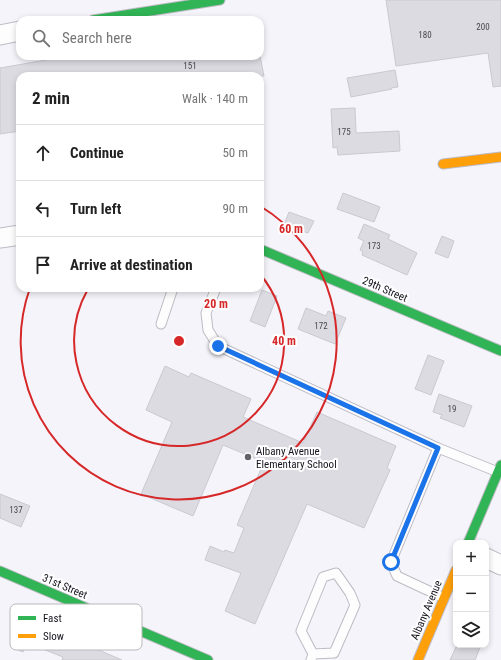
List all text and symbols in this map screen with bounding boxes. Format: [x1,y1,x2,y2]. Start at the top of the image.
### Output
search box [16,16,264,60]
house number: 200 [476,22,490,32]
icon: search [30,27,52,49]
text: Search here [62,29,132,47]
house number: 180 [418,30,432,40]
house number: 151 [183,61,197,71]
text: 2 min [32,88,70,108]
text: Walk · 140 m [182,91,248,106]
house number: 175 [337,127,351,137]
icon: ahead [32,142,54,164]
text: Continue [70,144,124,162]
text: 50 m [222,145,248,160]
icon: left [32,198,54,220]
text: Turn left [70,200,121,218]
text: 90 m [222,201,248,216]
text: 60 m [279,222,303,236]
house number: 173 [367,241,381,251]
icon: arrive [32,254,54,276]
text: Arrive at destination [70,256,193,274]
street label: 29th Street [360,274,409,305]
text: 20 m [204,297,228,311]
house number: 172 [314,321,328,331]
centre of rings [172,334,186,348]
text: 40 m [272,334,296,348]
route end [209,337,227,355]
house number: 19 [448,404,456,414]
place label: Albany Avenue Elementary School [256,445,337,471]
marker: Albany Avenue Elementary School [243,452,253,462]
house number: 137 [9,505,23,515]
map controls [453,540,489,648]
button: + [453,540,489,576]
route start [382,553,400,571]
street label: 31st Street [40,571,89,602]
button: − [453,576,489,612]
street label: Albany Avenue [408,578,445,642]
legend [10,604,142,650]
text: Fast [43,612,62,625]
button: layers [453,612,489,648]
text: Slow [43,630,64,643]

